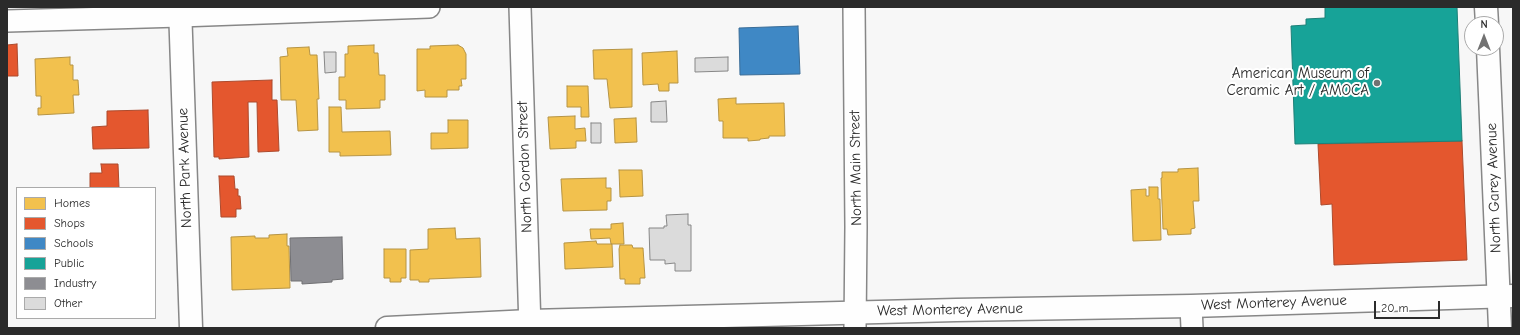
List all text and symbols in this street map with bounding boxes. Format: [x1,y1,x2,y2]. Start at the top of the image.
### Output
north arrow [1464,16,1504,56]
text: N [1480,18,1488,31]
place label: American Museum of Ceramic Art / AMOCA [1226,65,1369,100]
marker: American Museum of Ceramic Art / AMOCA [1372,78,1382,88]
street label: North Gordon Street [514,101,536,233]
street label: North Park Avenue [174,107,196,229]
street label: North Main Street [846,110,866,226]
street label: North Garey Avenue [1483,123,1505,253]
legend [16,187,156,319]
text: Homes [54,196,90,210]
text: Shops [54,216,85,230]
text: Schools [54,236,93,250]
text: Public [54,256,84,270]
text: Industry [54,276,96,290]
street label: West Monterey Avenue [1201,291,1347,315]
scale bar [1376,293,1442,319]
text: Other [54,296,82,310]
street label: West Monterey Avenue [877,300,1023,320]
text: 20 m [1381,301,1409,315]

